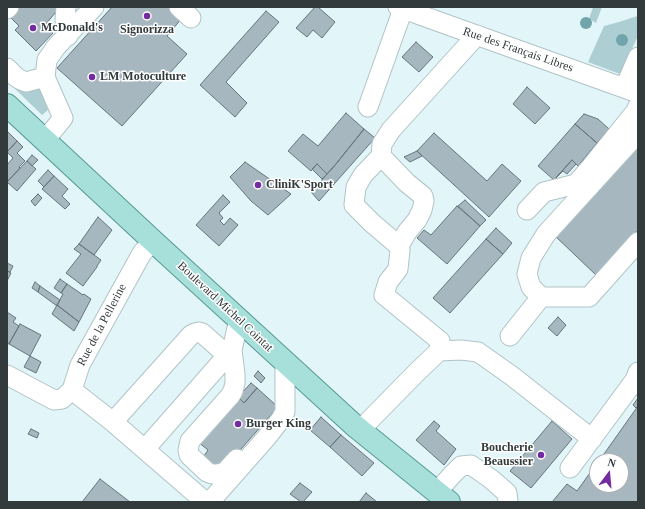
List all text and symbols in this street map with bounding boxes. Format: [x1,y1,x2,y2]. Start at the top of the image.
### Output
marker: Signorizza [142,11,152,21]
place label: McDonald's [41,21,103,35]
marker: McDonald's [28,23,38,33]
place label: Signorizza [120,23,174,37]
street label: Rue des Français Libres [461,24,575,76]
place label: LM Motoculture [100,70,186,84]
marker: LM Motoculture [87,72,97,82]
place label: CliniK'Sport [266,178,333,192]
marker: CliniK'Sport [253,180,263,190]
street label: Boulevard Michel Cointat [174,259,276,355]
street label: Rue de la Pellerine [74,281,130,369]
place label: Burger King [246,417,311,431]
marker: Burger King [233,419,243,429]
place label: Boucherie Beaussier [481,441,533,469]
marker: Boucherie Beaussier [536,450,546,460]
north arrow [589,453,629,493]
text: N [607,456,618,469]

